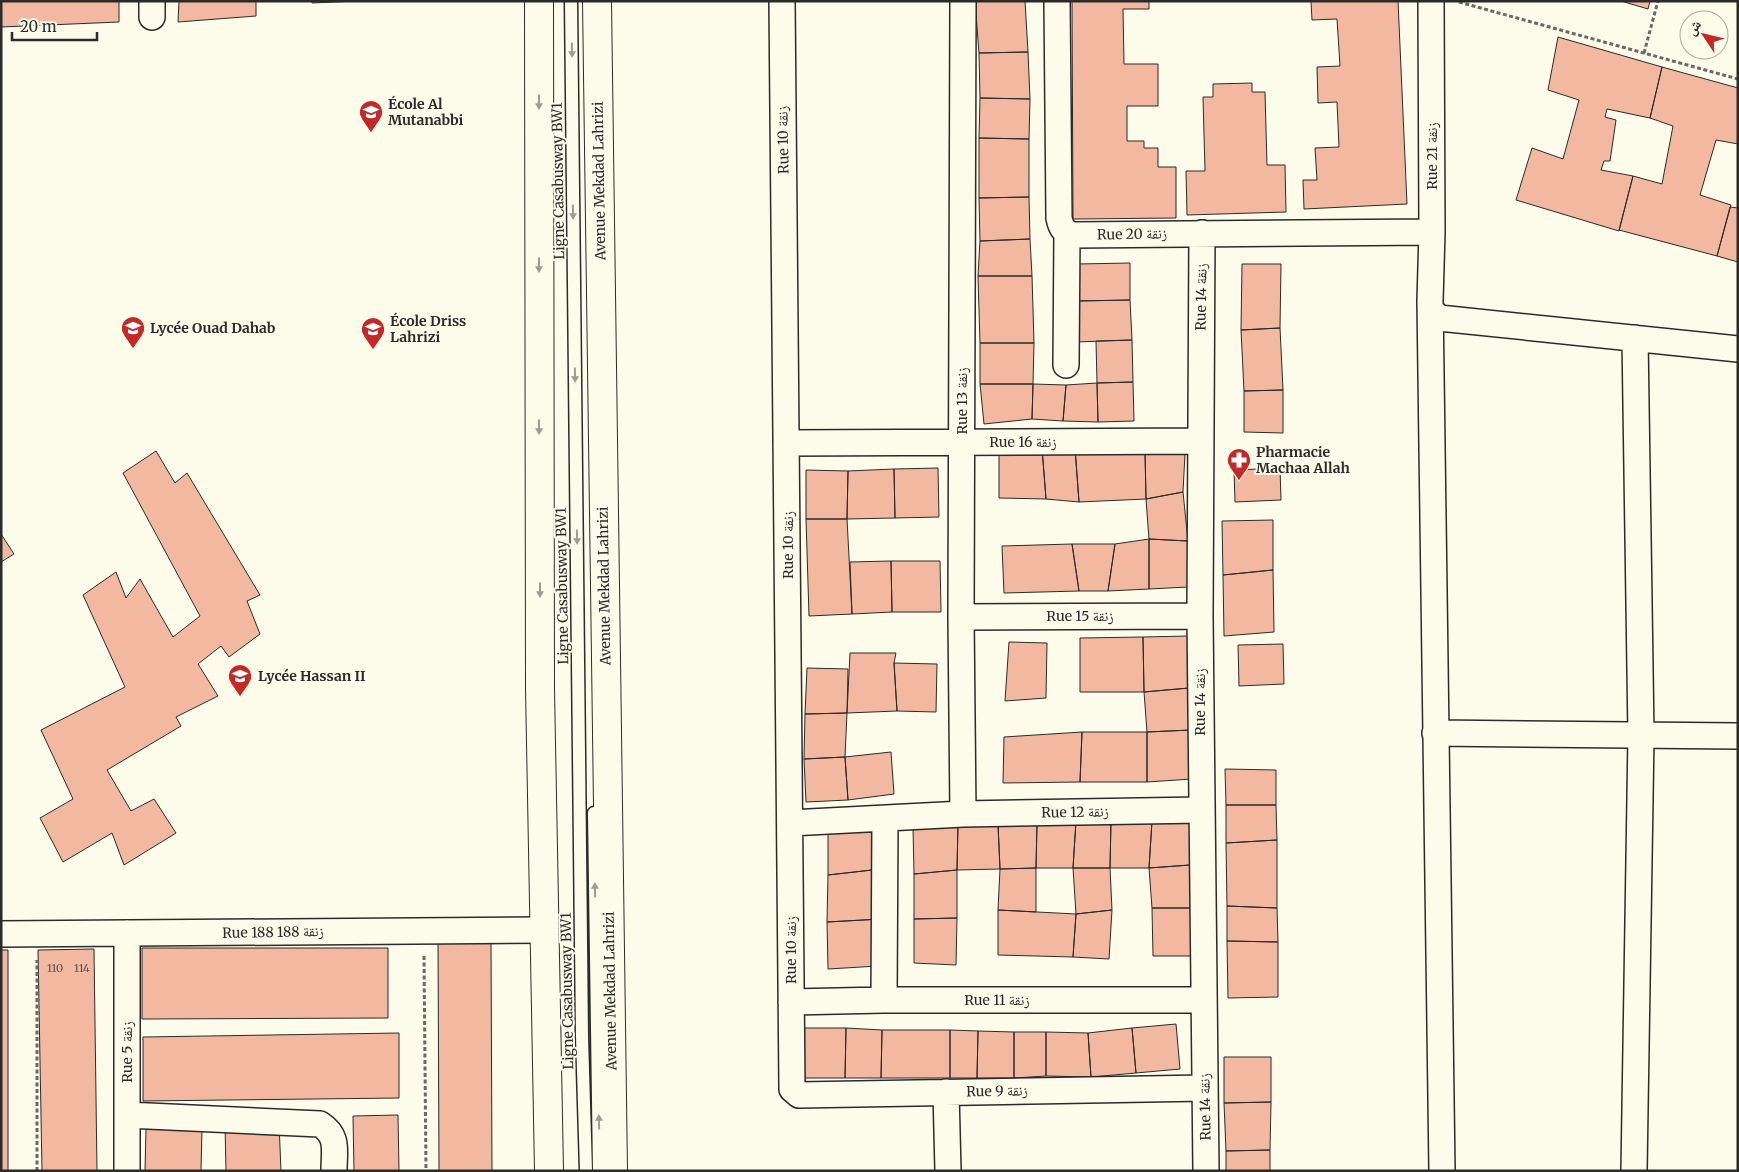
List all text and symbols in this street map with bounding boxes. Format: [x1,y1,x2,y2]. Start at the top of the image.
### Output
scale bar [12,10,98,42]
north arrow [1679,10,1729,60]
text: ش [1682,16,1705,39]
text: 20 m [20,17,57,36]
one-way arrow [568,42,576,58]
place label: École Al Mutanabbi [388,95,464,129]
one-way arrow [535,95,543,111]
school or university icon: École Al Mutanabbi [358,99,384,133]
street label: Avenue Mekdad Lahrizi [589,101,609,261]
street label: Ligne Casabusway BW1 [548,102,568,260]
street label: Rue 10 زنقة [773,106,793,174]
street label: Rue 21 زنقة [1423,122,1441,190]
one-way arrow [569,205,577,221]
street label: Rue 20 زنقة [1097,224,1167,244]
one-way arrow [535,257,543,273]
street label: Rue 14 زنقة [1191,263,1211,331]
place label: École Driss Lahrizi [390,312,466,346]
school or university icon: Lycée Ouad Dahab [120,315,146,349]
school or university icon: École Driss Lahrizi [360,316,386,350]
place label: Lycée Ouad Dahab [150,319,276,337]
one-way arrow [571,367,579,383]
street label: Rue 13 زنقة [953,367,971,435]
one-way arrow [535,420,543,436]
street label: Rue 16 زنقة [989,433,1057,451]
place label: Pharmacie Machaa Allah [1256,443,1350,477]
pharmacy icon: Pharmacie Machaa Allah [1226,447,1252,481]
street label: Avenue Mekdad Lahrizi [594,506,614,666]
street label: Ligne Casabusway BW1 [552,507,572,665]
street label: Rue 10 زنقة [779,511,797,579]
one-way arrow [573,530,581,546]
one-way arrow [536,582,544,598]
street label: Rue 15 زنقة [1046,607,1114,625]
school or university icon: Lycée Hassan II [227,663,253,697]
place label: Lycée Hassan II [258,667,366,685]
street label: Rue 14 زنقة [1191,668,1209,736]
street label: Rue 12 زنقة [1041,802,1109,822]
one-way arrow [591,881,599,897]
street label: Avenue Mekdad Lahrizi [600,911,620,1071]
street label: Ligne Casabusway BW1 [557,912,577,1070]
street label: Rue 10 زنقة [782,916,800,984]
street label: Rue 188 زنقة 188 [222,922,324,942]
house number: 110 [47,961,63,975]
house number: 114 [74,961,90,975]
street label: Rue 11 زنقة [964,991,1030,1009]
street label: Rue 5 زنقة [118,1021,136,1083]
street label: Rue 14 زنقة [1195,1073,1215,1141]
street label: Rue 9 زنقة [966,1081,1028,1101]
one-way arrow [594,1114,602,1130]

